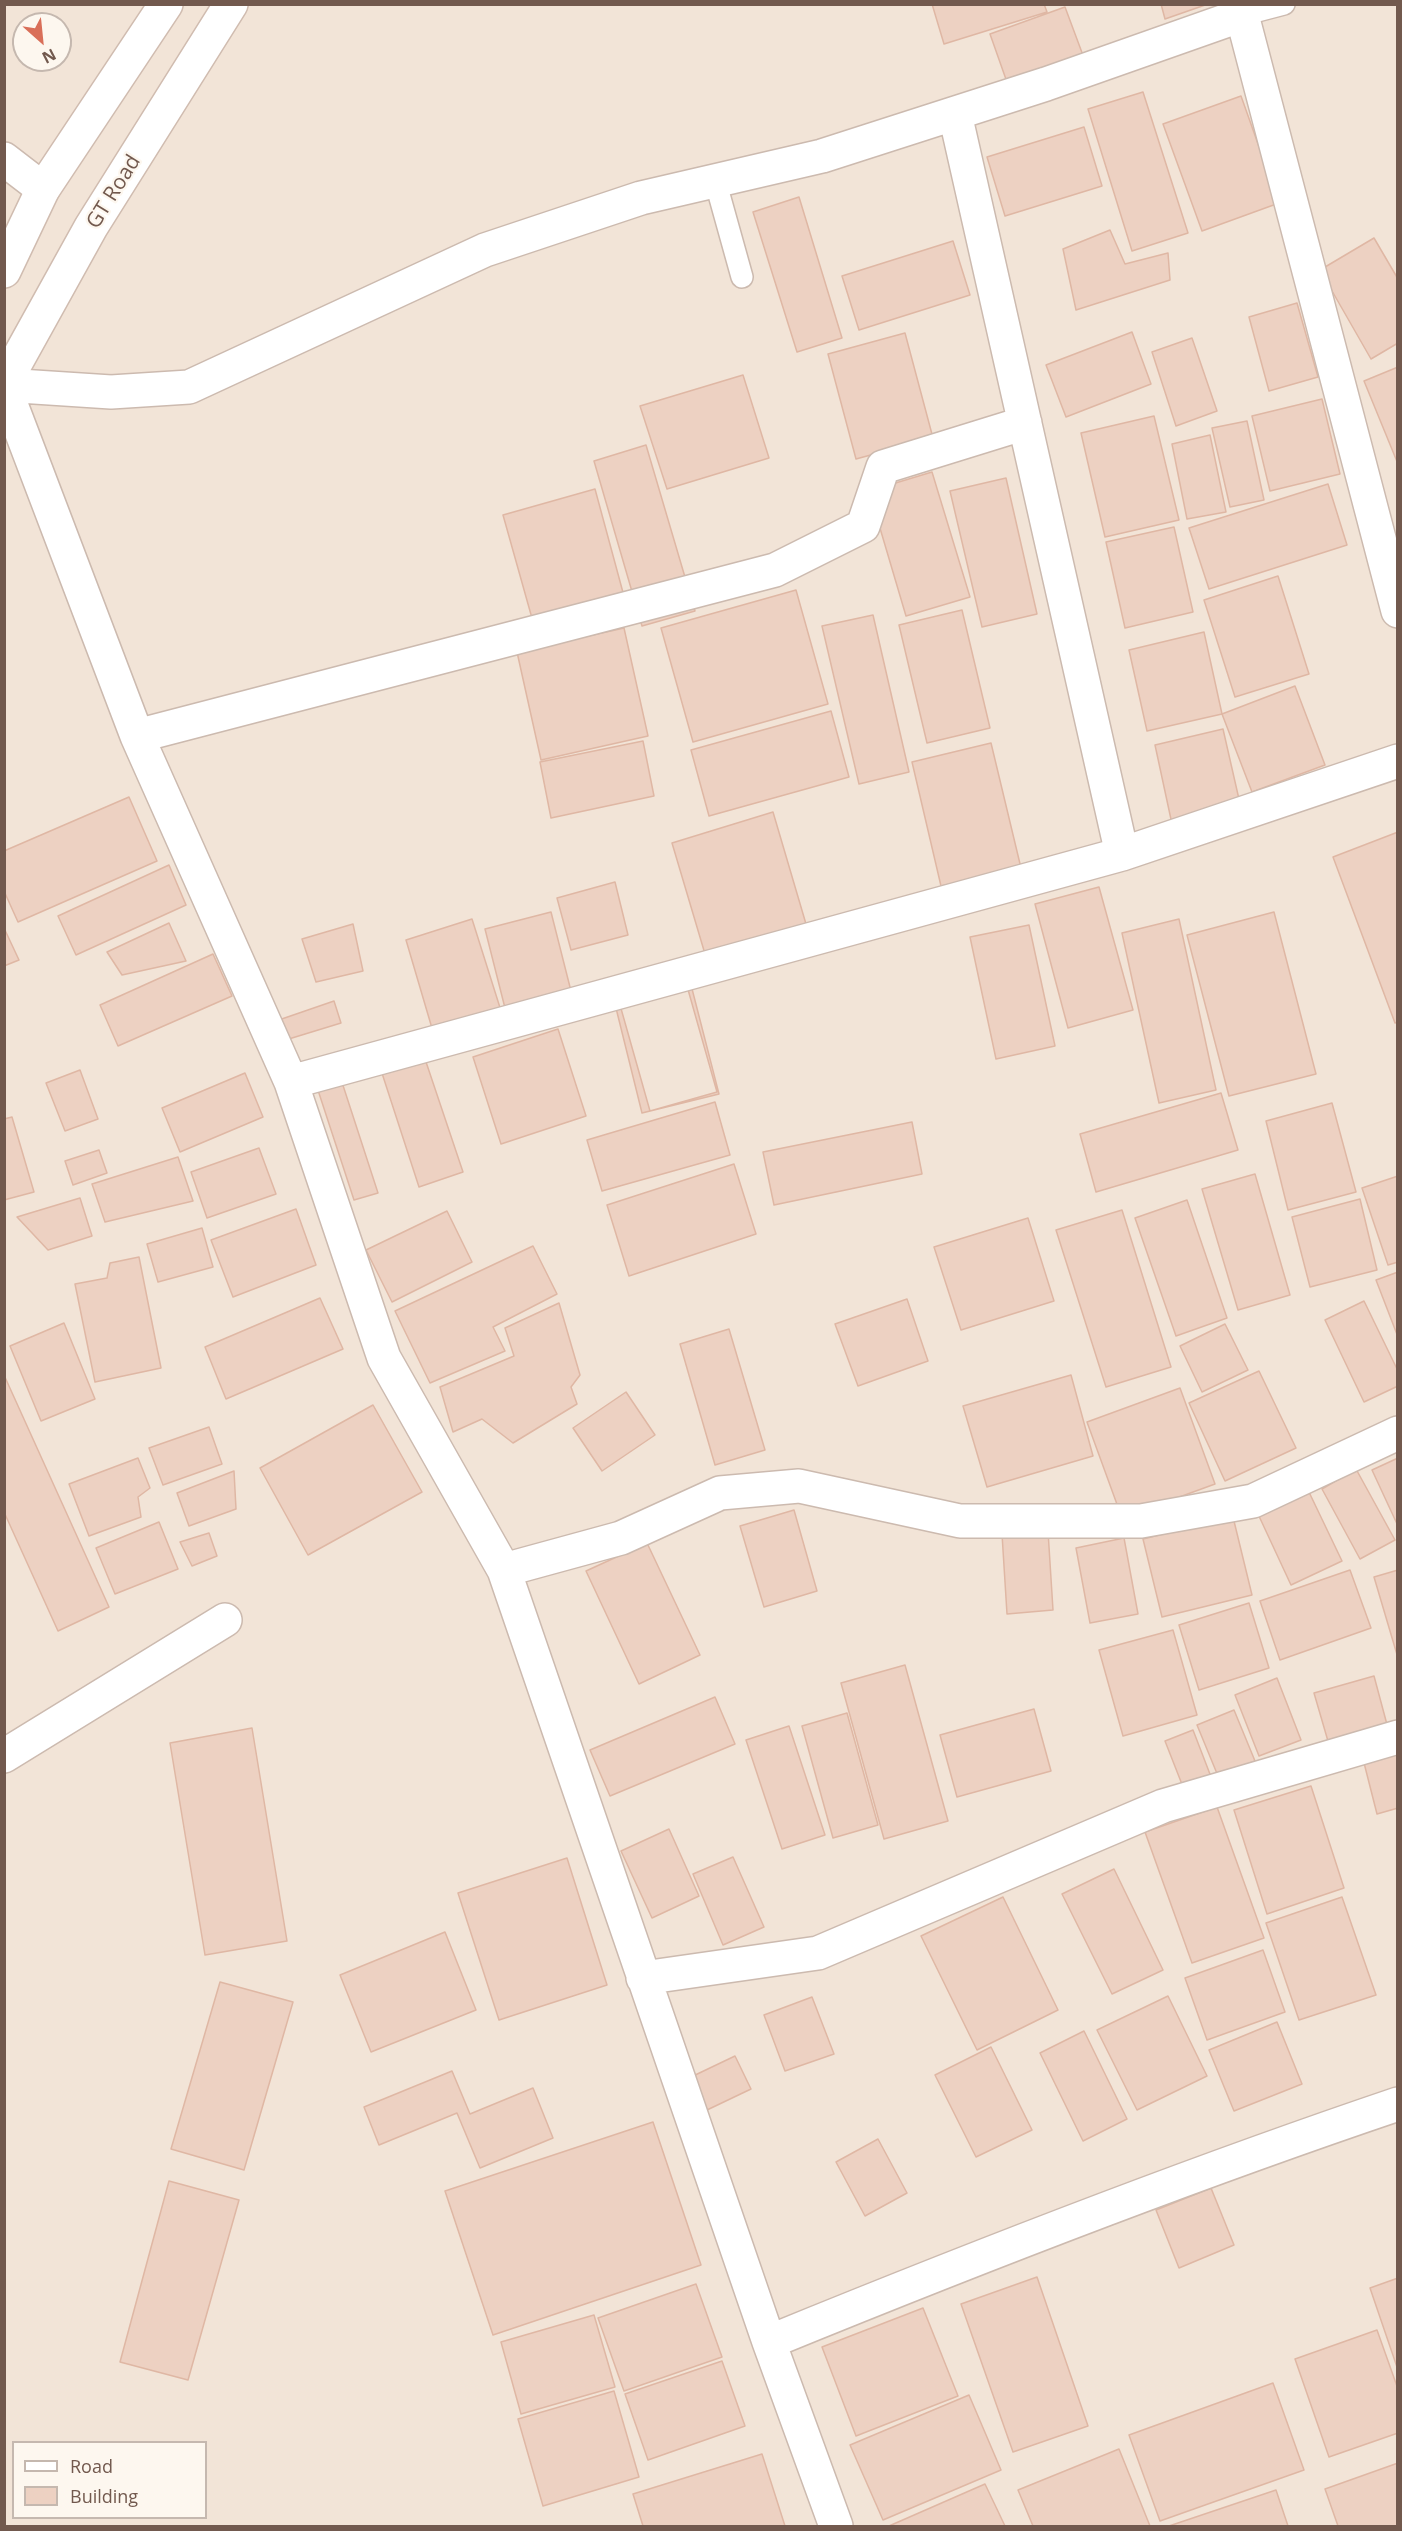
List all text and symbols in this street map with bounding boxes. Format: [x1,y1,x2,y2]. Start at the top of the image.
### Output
north arrow [12,12,72,72]
text: N [38,43,60,69]
street label: GT Road [81,150,147,234]
legend [12,2441,207,2519]
text: Road [70,2454,113,2478]
text: Building [70,2484,138,2508]

